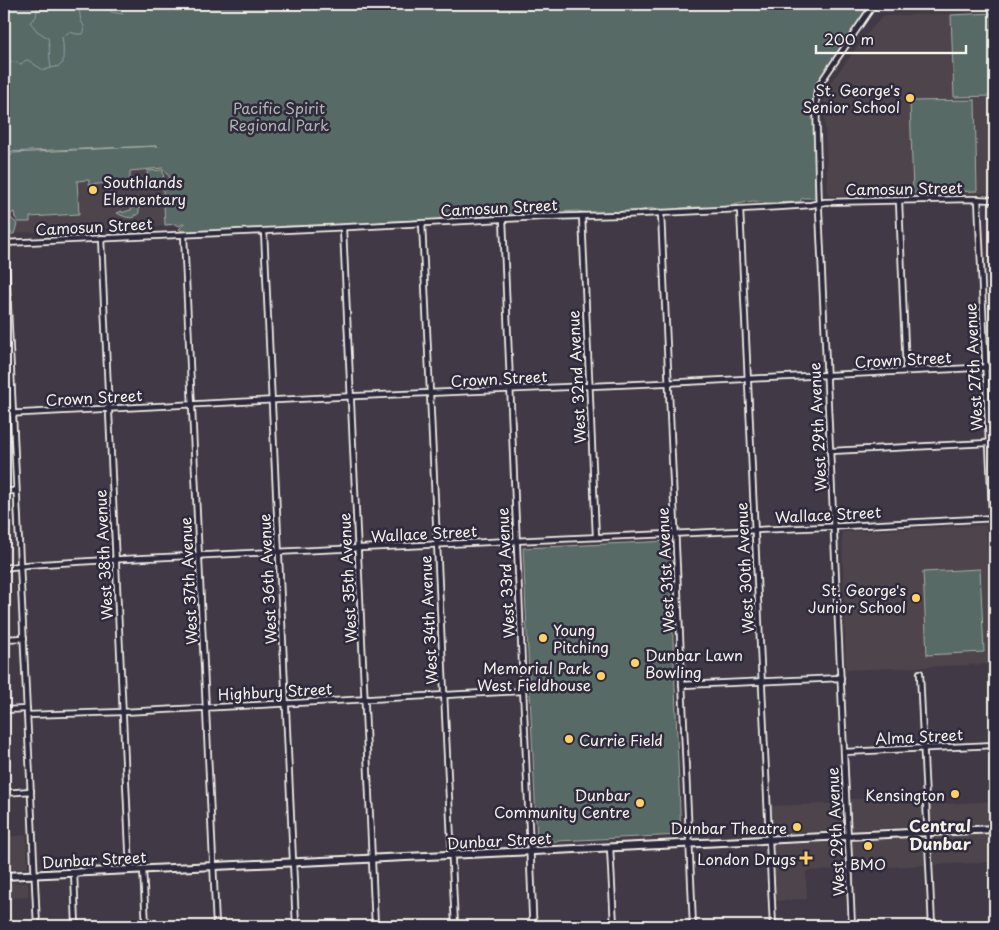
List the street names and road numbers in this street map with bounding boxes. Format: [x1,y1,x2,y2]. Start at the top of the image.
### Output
street label: Camosun Street [845,175,963,201]
street label: Camosun Street [440,192,558,222]
street label: Camosun Street [35,211,153,241]
street label: West 27th Avenue [958,303,988,431]
street label: West 32nd Avenue [561,310,591,444]
street label: Crown Street [854,345,952,373]
street label: West 29th Avenue [802,362,832,492]
street label: Crown Street [450,364,548,392]
street label: Crown Street [45,383,143,411]
street label: West 38th Avenue [88,489,118,621]
street label: Wallace Street [774,500,882,528]
street label: West 30th Avenue [729,502,759,634]
street label: West 33rd Avenue [490,507,520,639]
street label: West 31st Avenue [650,507,680,633]
street label: West 35th Avenue [332,512,362,644]
street label: West 36th Avenue [252,513,282,645]
street label: West 37th Avenue [173,516,203,646]
street label: Wallace Street [370,519,478,547]
street label: West 34th Avenue [413,555,443,685]
street label: Highbury Street [217,677,333,705]
street label: Alma Street [874,722,964,750]
street label: West 29th Avenue [820,767,850,897]
street label: Dunbar Street [446,826,552,854]
street label: Dunbar Street [41,845,147,873]

